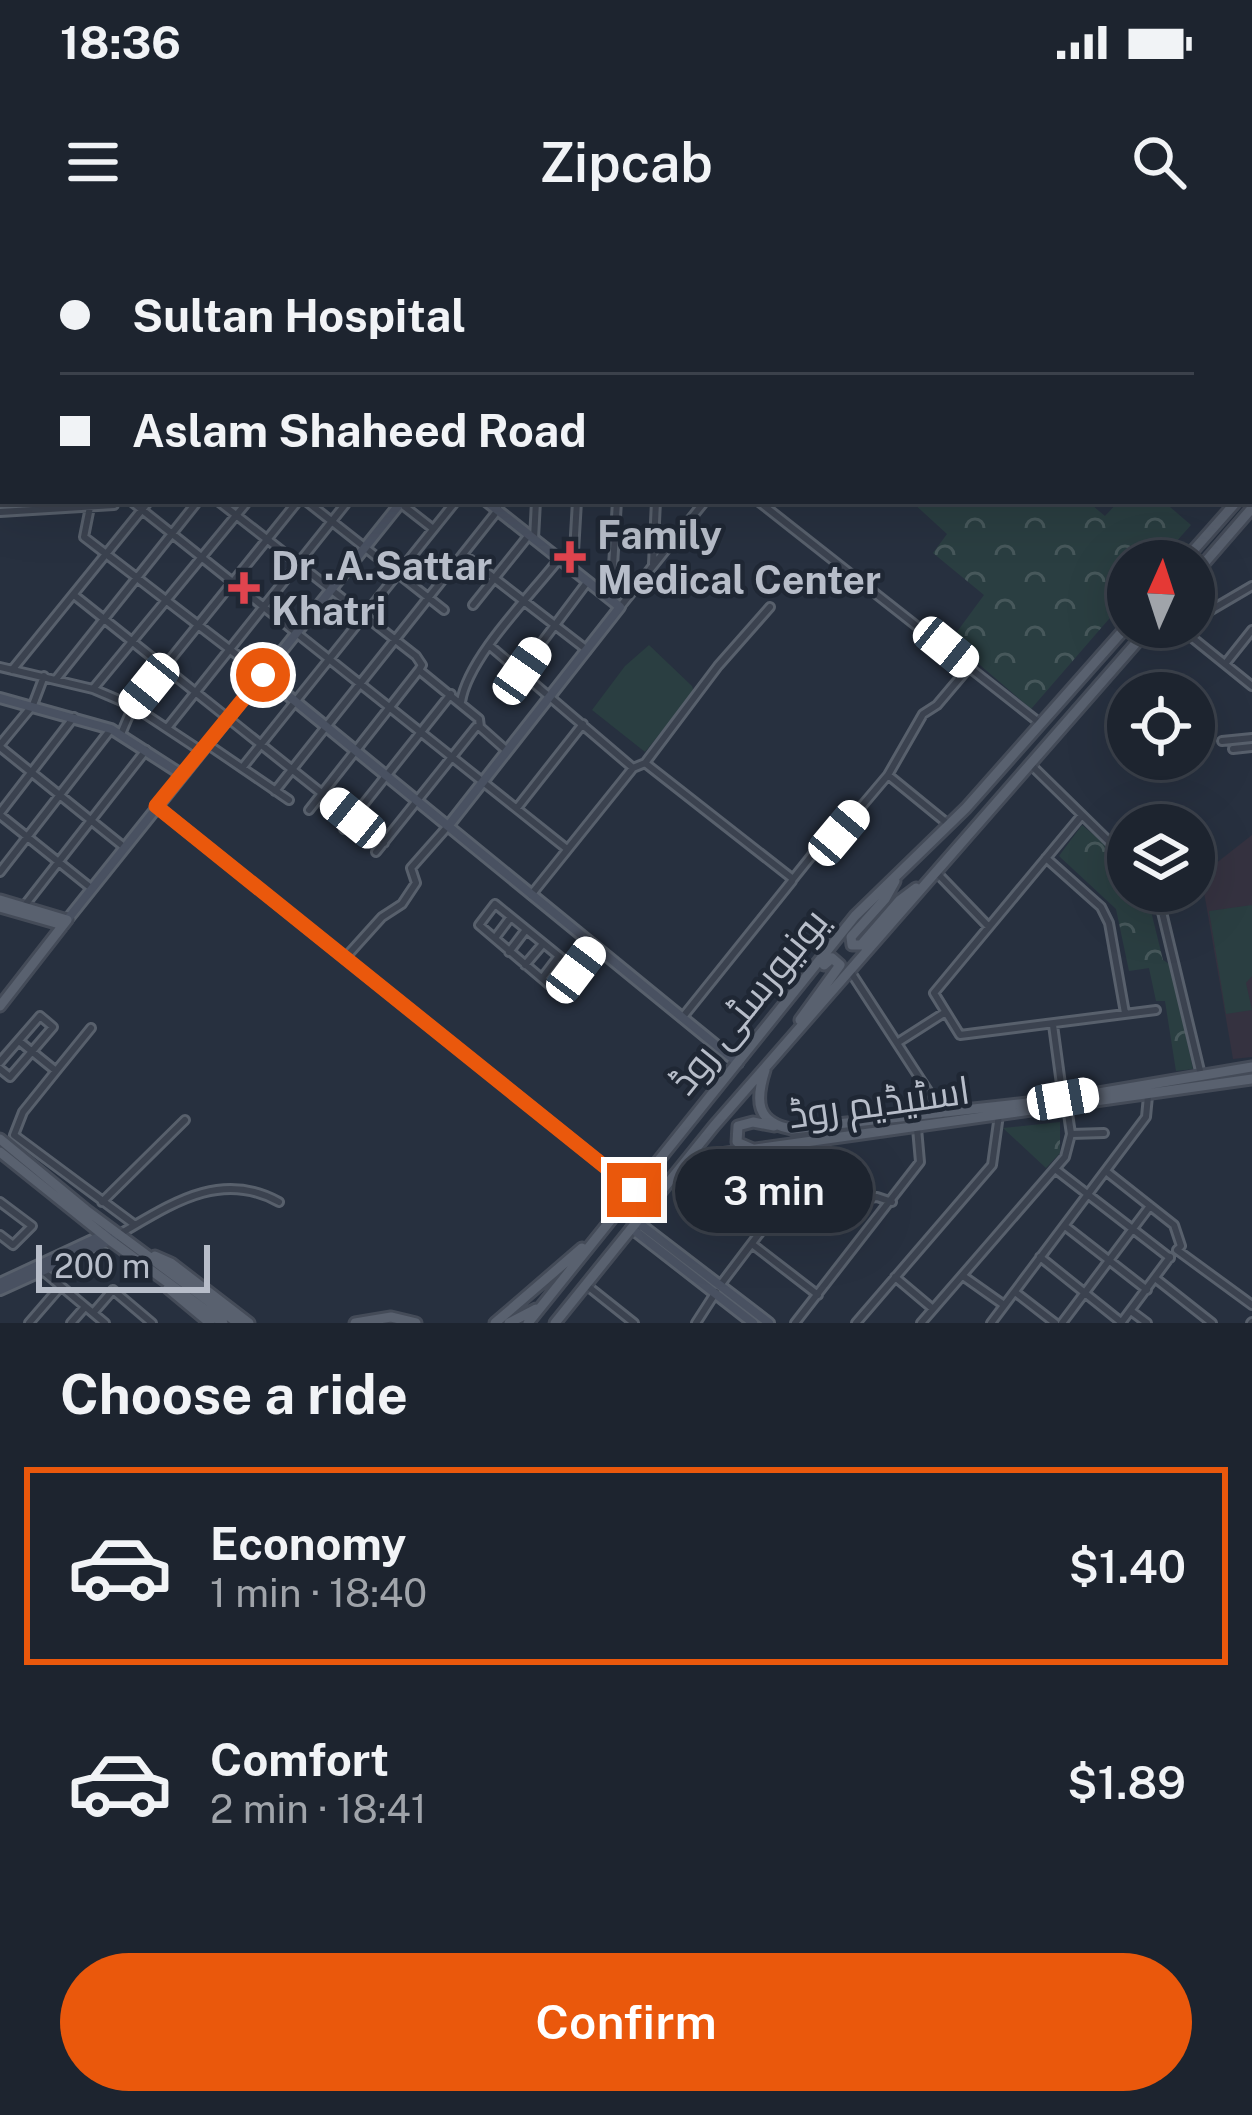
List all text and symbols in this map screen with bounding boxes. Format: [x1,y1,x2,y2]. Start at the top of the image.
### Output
text: 18:36 [60,16,181,69]
icon: menu [60,129,126,195]
icon: search [1126,129,1192,195]
text: Zipcab [539,131,713,194]
text: Sultan Hospital [132,289,466,342]
text: Aslam Shaheed Road [132,404,587,457]
place label: Family Medical Center [597,512,881,603]
north arrow [1107,540,1215,648]
map controls [1107,540,1215,912]
marker: Family Medical Center [554,541,586,573]
place label: Dr .A.Sattar Khatri [271,543,492,634]
marker: Dr .A.Sattar Khatri [228,572,260,604]
car [907,610,985,684]
car [487,631,557,711]
car [112,647,186,725]
route start [236,648,290,702]
button: locate [1107,672,1215,780]
car [314,781,392,855]
car [802,794,876,872]
button: layers [1107,804,1215,912]
street label: یونیورسٹی روڈ [659,899,838,1104]
car [540,930,612,1010]
street label: اسٹیڈیم روڈ [785,1067,973,1141]
car [1024,1075,1102,1123]
callout: 3 min [676,1148,874,1232]
route end [607,1163,661,1217]
text: 3 min [723,1168,825,1214]
scale bar [36,1239,210,1292]
text: 200 m [54,1247,150,1285]
text: Choose a ride [60,1363,408,1426]
icon: car [66,1512,174,1620]
text: Economy [210,1517,406,1570]
text: $1.40 [1069,1540,1186,1593]
text: 1 min · 18:40 [210,1570,427,1616]
icon: car [66,1728,174,1836]
text: Comfort [210,1733,389,1786]
text: $1.89 [1067,1756,1186,1809]
text: 2 min · 18:41 [210,1786,427,1832]
button: Confirm [60,1953,1192,2091]

